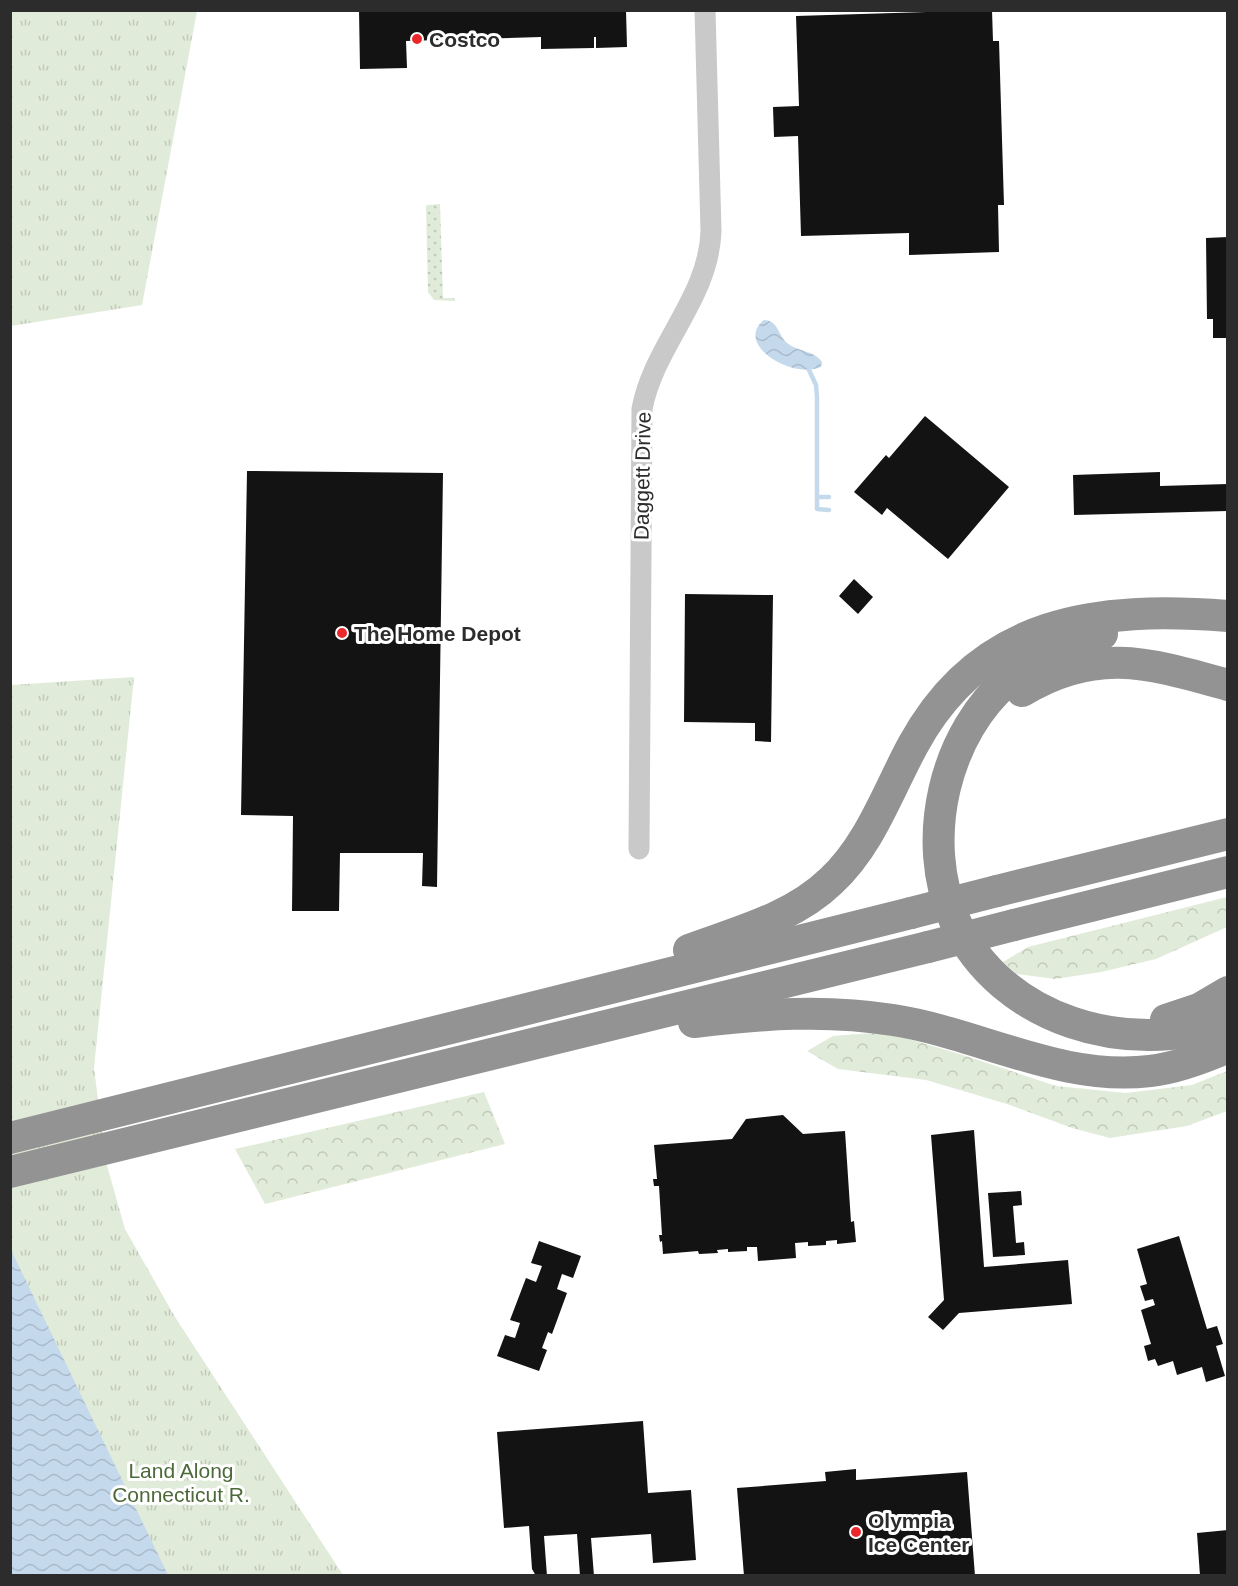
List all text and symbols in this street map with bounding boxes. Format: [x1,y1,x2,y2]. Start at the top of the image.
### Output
place label: Costco [429,28,500,51]
marker: Costco [410,32,424,46]
street label: Daggett Drive [629,412,655,540]
place label: The Home Depot [354,622,521,645]
marker: The Home Depot [335,626,349,640]
park label: Land Along Connecticut R. [112,1459,250,1506]
place label: Olympia Ice Center [868,1509,970,1556]
marker: Olympia Ice Center [849,1525,863,1539]

